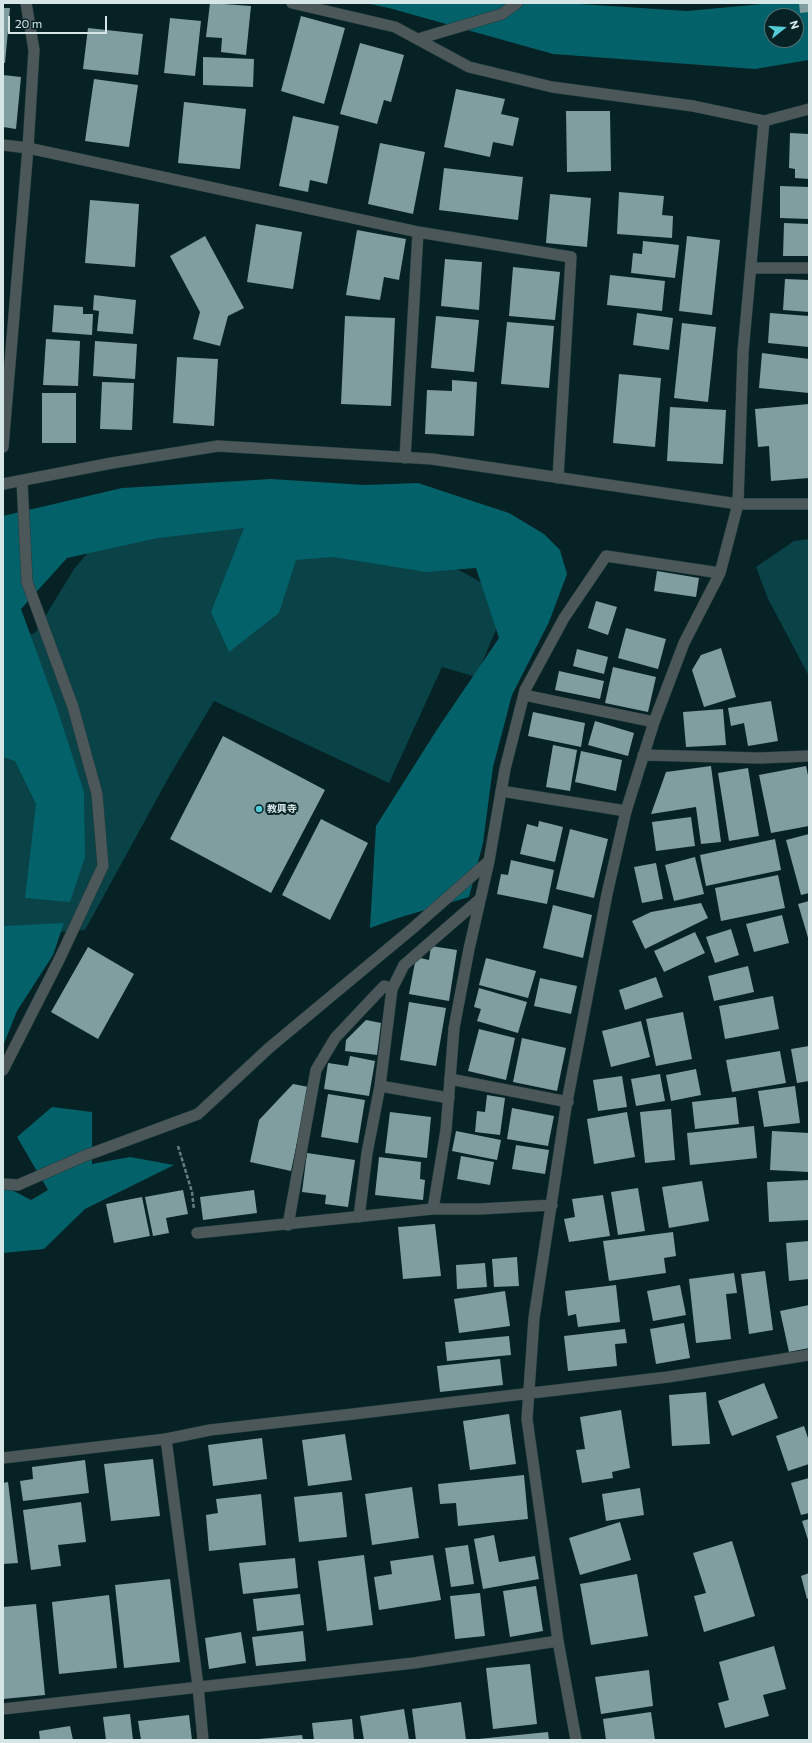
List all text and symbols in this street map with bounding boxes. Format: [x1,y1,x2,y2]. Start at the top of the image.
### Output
scale bar [10,8,109,34]
north arrow [764,8,804,48]
text: 20 m [15,16,42,30]
text: N [788,19,802,30]
place label: 教興寺 [267,803,297,815]
marker: 教興寺 [254,804,264,814]

